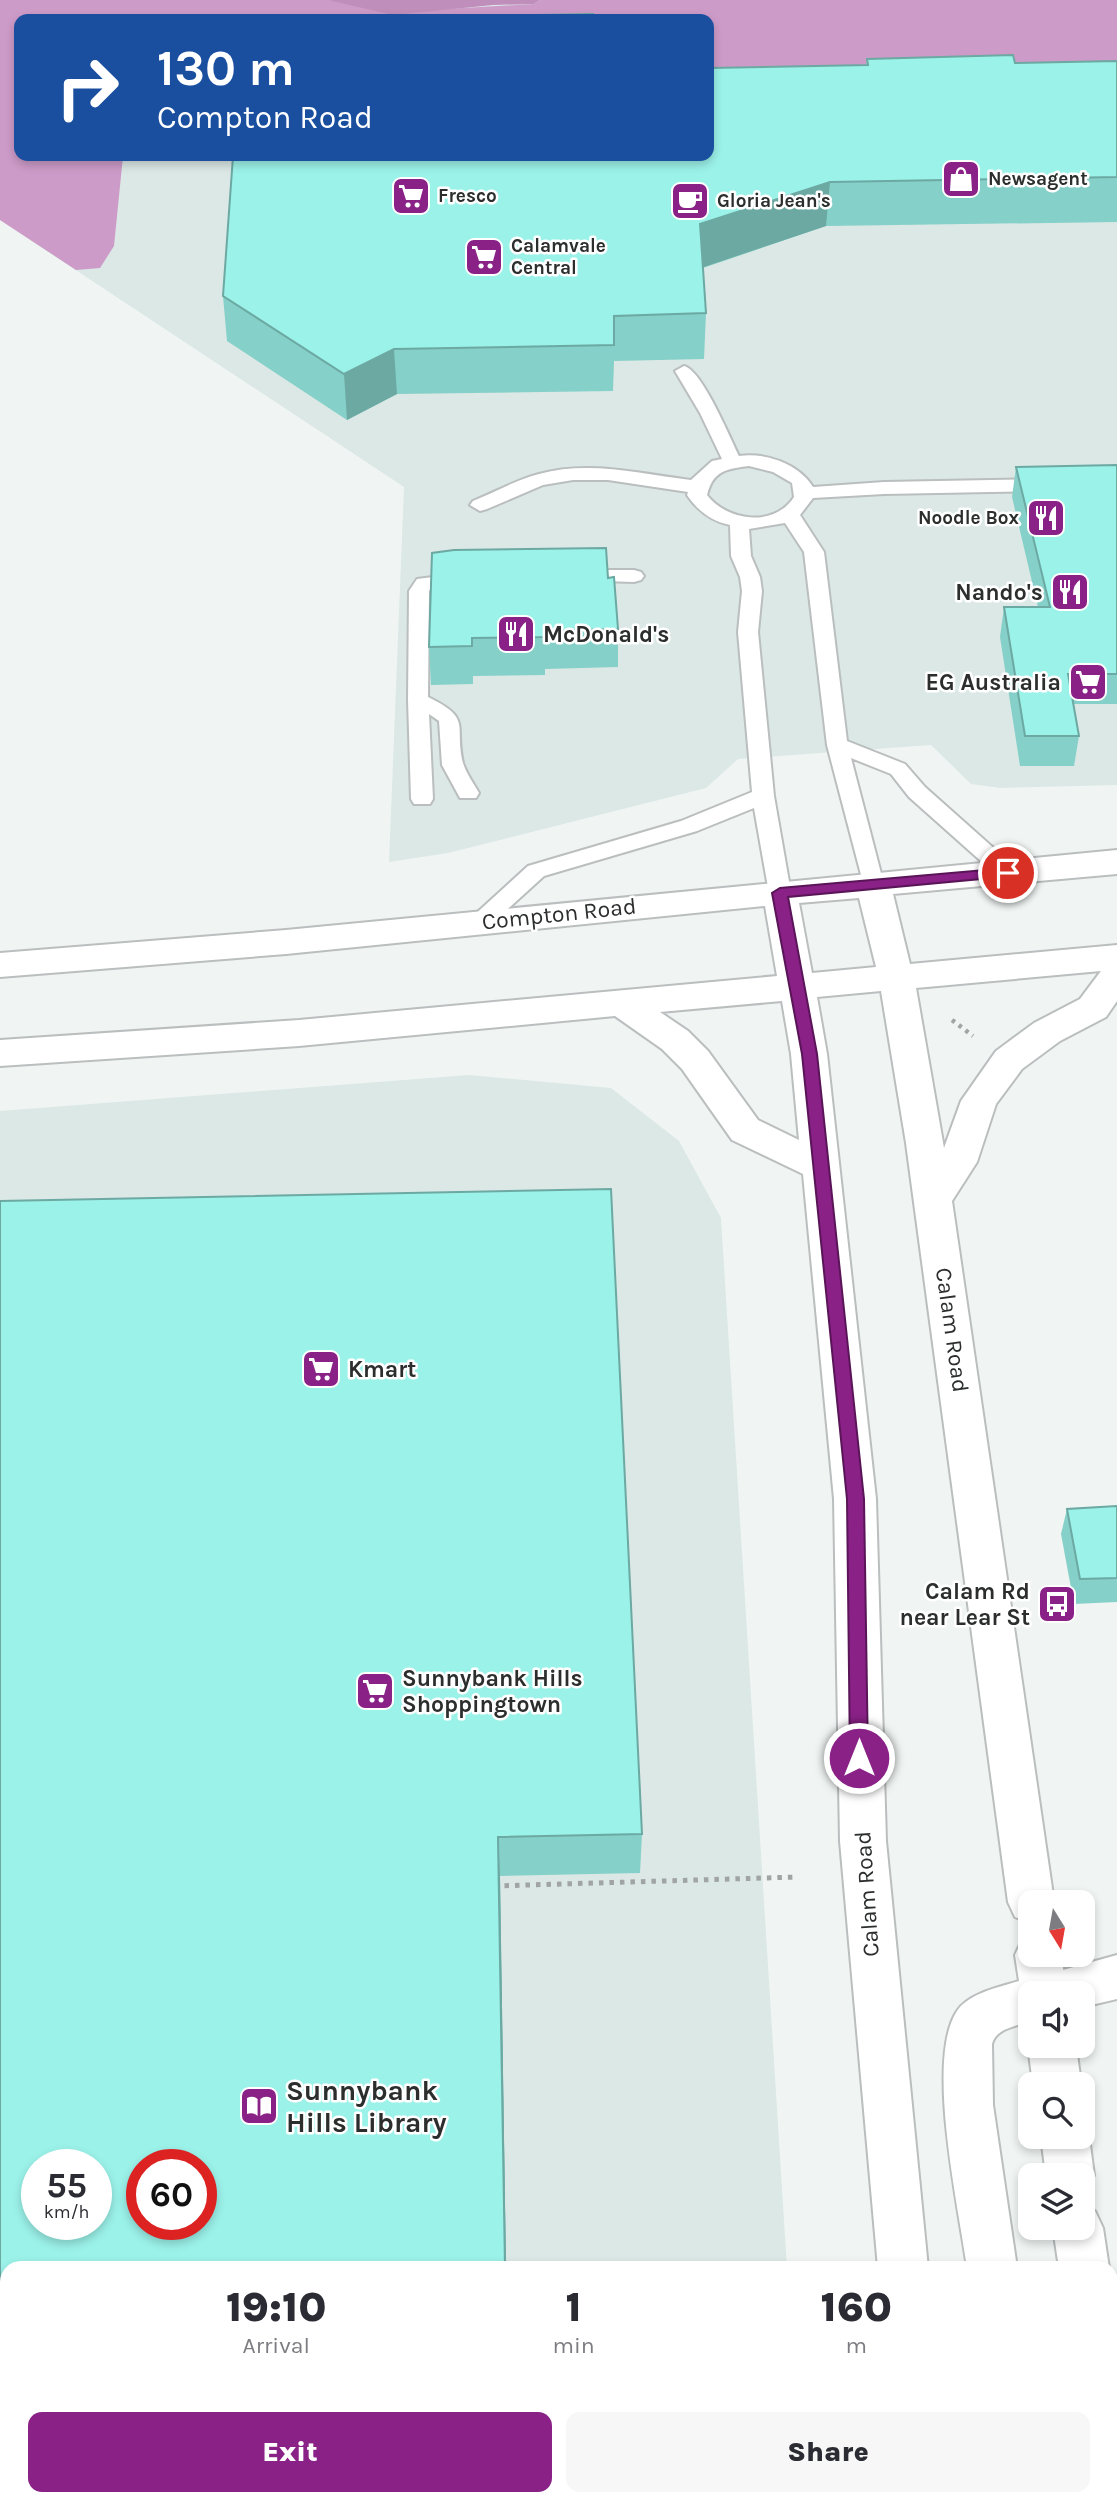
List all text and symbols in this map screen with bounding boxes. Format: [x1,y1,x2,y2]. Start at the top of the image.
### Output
text: 130 m [157,40,295,97]
icon: right [42,42,133,133]
text: Compton Road [157,99,373,136]
shop icon: Newsagent [940,158,982,200]
place label: Newsagent [988,168,1088,190]
supermarket icon: Fresco [390,175,432,217]
cafe icon: Gloria Jean's [669,180,711,222]
place label: Fresco [438,185,497,207]
place label: Gloria Jean's [717,190,831,212]
place label: Calamvale Central [511,235,606,279]
supermarket icon: Calamvale Central [463,236,505,278]
restaurant icon: Noodle Box [1025,497,1067,539]
place label: Noodle Box [918,507,1019,529]
restaurant icon: Nando's [1049,571,1091,613]
place label: Nando's [955,579,1043,606]
restaurant icon: McDonald's [495,613,537,655]
place label: McDonald's [543,621,669,648]
supermarket icon: EG Australia [1067,661,1109,703]
place label: EG Australia [926,669,1061,696]
pin [978,843,1038,903]
icon: arrive [989,854,1027,892]
street label: Compton Road [480,892,638,936]
street label: Calam Road [930,1266,974,1394]
supermarket icon: Kmart [300,1348,342,1390]
place label: Kmart [348,1356,416,1383]
place label: Calam Rd near Lear St [900,1578,1030,1631]
bus stop icon: Calam Rd near Lear St [1036,1583,1078,1625]
place label: Sunnybank Hills Shoppingtown [402,1665,583,1718]
supermarket icon: Sunnybank Hills Shoppingtown [354,1670,396,1712]
position arrow [822,1721,896,1795]
street label: Calam Road [849,1830,885,1958]
north arrow [1018,1890,1096,1967]
map controls [1018,1890,1095,2240]
button: sound [1018,1981,1095,2058]
button: search [1018,2072,1095,2149]
place label: Sunnybank Hills Library [286,2074,447,2139]
library icon: Sunnybank Hills Library [238,2085,280,2127]
speed limit sign: 60 [126,2149,217,2240]
button: layers [1018,2163,1095,2240]
text: 55 [46,2165,87,2206]
text: km/h [44,2201,89,2223]
text: 19:10 [226,2282,326,2332]
text: 1 [565,2282,582,2332]
text: 160 [821,2282,892,2332]
text: Arrival [243,2332,310,2359]
text: min [552,2332,595,2359]
text: m [846,2332,867,2359]
button: Exit [28,2412,552,2492]
button: Share [566,2412,1090,2492]

